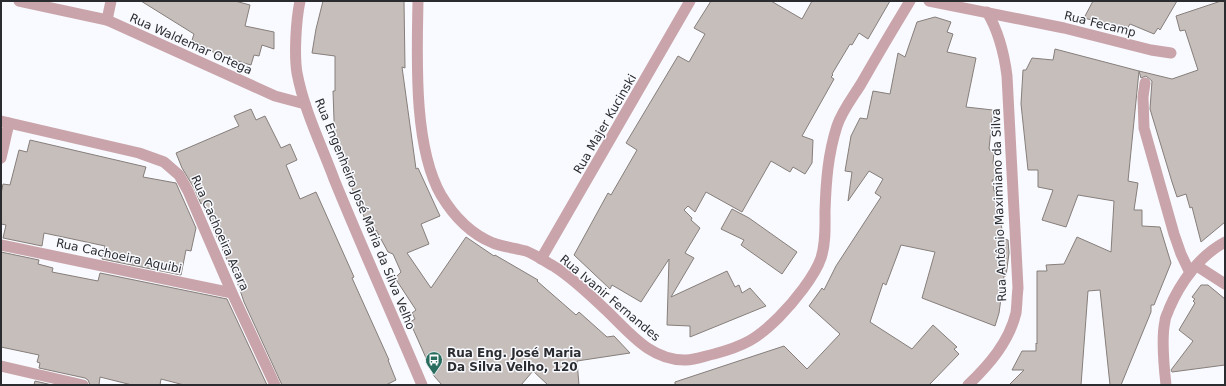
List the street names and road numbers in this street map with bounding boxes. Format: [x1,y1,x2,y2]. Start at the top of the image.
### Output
street label: Rua Fecamp [1063,8,1137,40]
street label: Rua Waldemar Ortega [128,11,254,77]
street label: Rua Majer Kucinski [571,72,639,176]
street label: Rua Engenheiro José Maria da Silva Velho [312,96,418,332]
street label: Rua Antônio Maximiano da Silva [989,108,1009,302]
street label: Rua Cachoeira Acara [188,173,252,293]
street label: Rua Cachoeira Aquibi [55,236,183,276]
street label: Rua Ivanir Fernandes [557,252,663,344]

